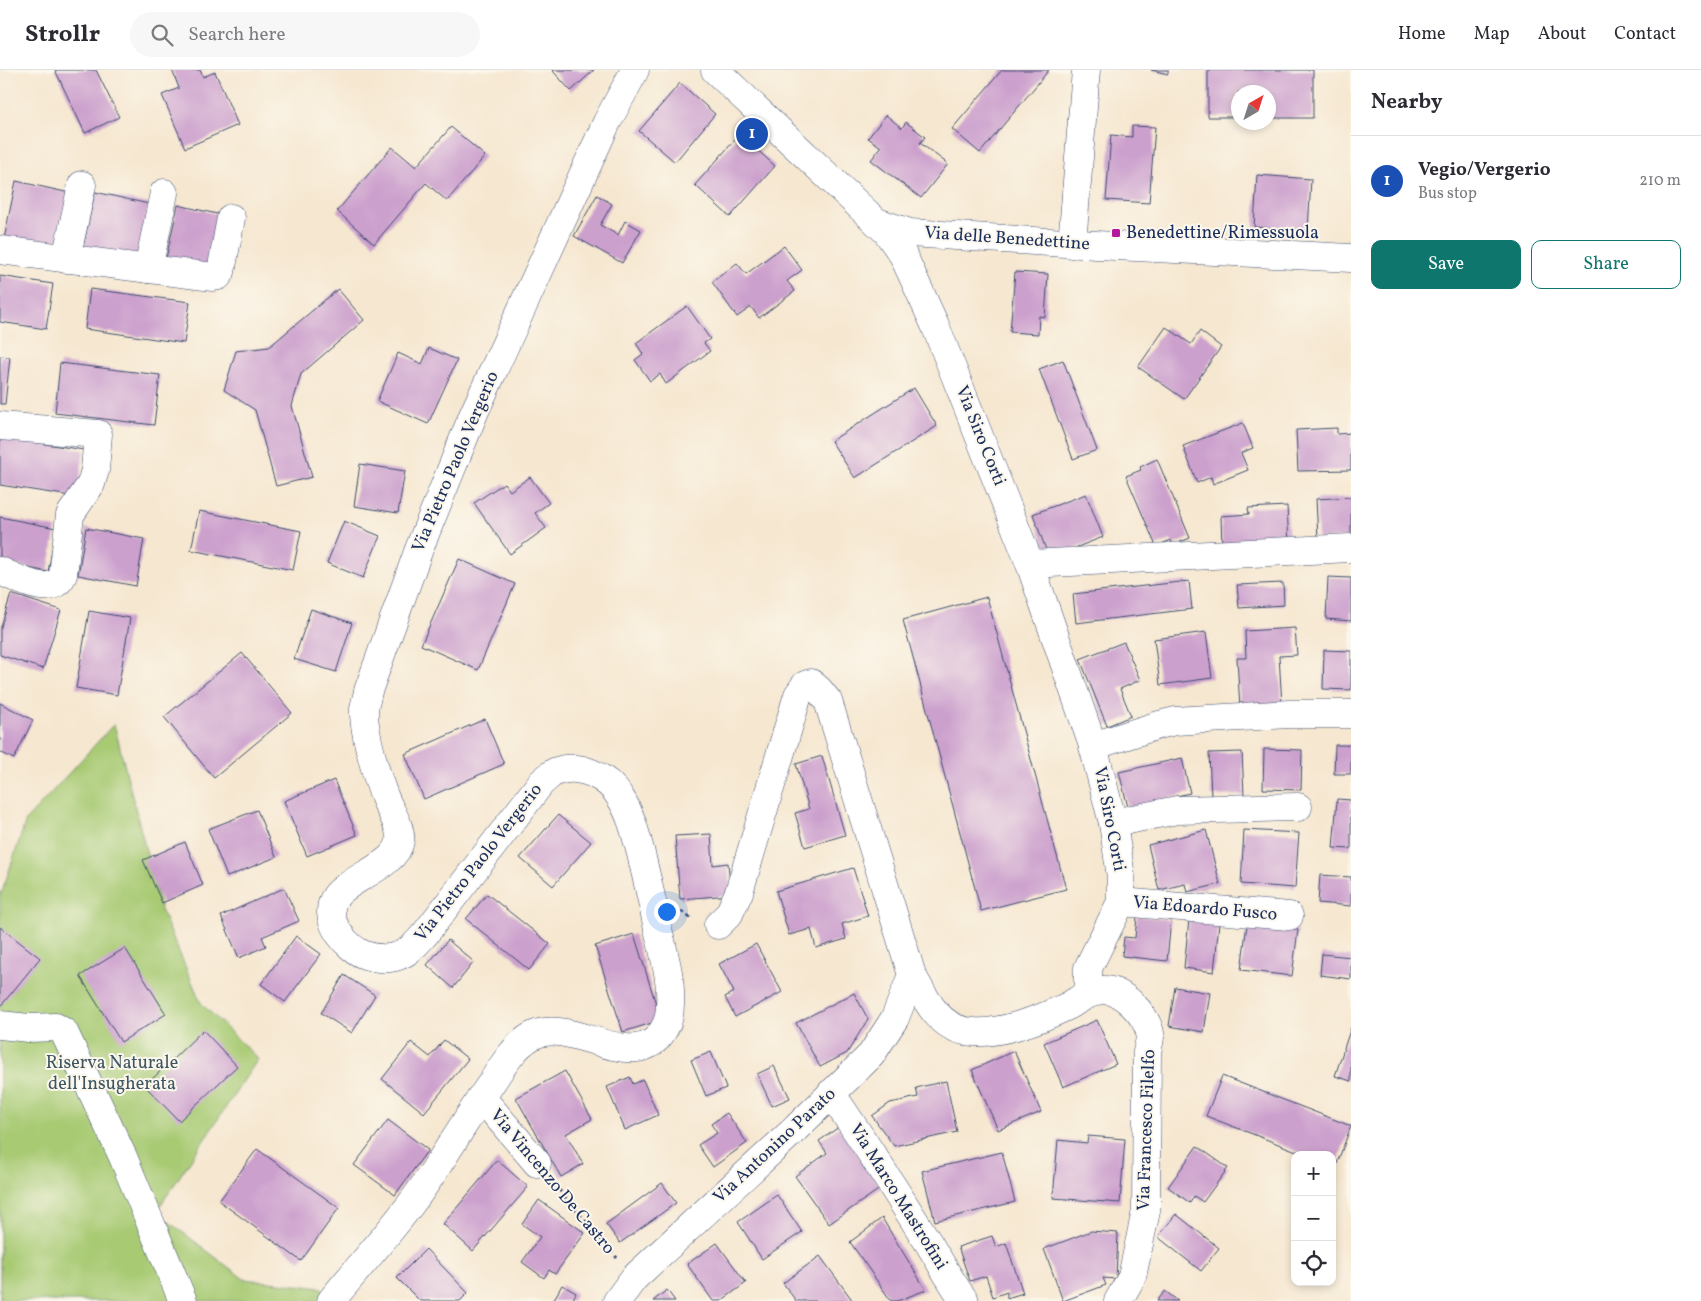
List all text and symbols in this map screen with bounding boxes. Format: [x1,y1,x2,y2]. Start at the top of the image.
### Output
search box [130,12,480,57]
text: Strollr [25,18,100,52]
icon: search [148,21,176,49]
text: Search here [188,22,286,48]
text: Home [1398,22,1446,47]
text: Map [1474,22,1510,47]
text: About [1538,22,1586,47]
text: Contact [1614,22,1676,47]
north arrow [1231,85,1276,130]
text: Nearby [1371,88,1442,117]
pin: 1 [736,115,768,153]
text: Vegio/Vergerio [1418,157,1551,183]
text: 1 [1384,170,1390,192]
text: 210 m [1639,170,1681,192]
text: Bus stop [1418,183,1477,205]
street label: Via delle Benedettine [923,221,1091,257]
place label: Benedettine/Rimessuola [1126,221,1319,246]
marker: Benedettine/Rimessuola [1110,227,1122,239]
button: Save [1371,240,1521,289]
button: Share [1531,240,1681,289]
street label: Via Pietro Paolo Vergerio [406,368,506,556]
street label: Via Siro Corti [949,382,1011,490]
street label: Via Siro Corti [1087,765,1131,873]
street label: Via Pietro Paolo Vergerio [409,779,549,947]
street label: Via Edoardo Fusco [1132,890,1278,928]
your location [654,899,680,925]
street label: Via Francesco Filelfo [1132,1049,1162,1211]
park label: Riserva Naturale dell'Insugherata [46,1051,178,1097]
street label: Via Antonino Parato [708,1082,842,1210]
street label: Via Vincenzo De Castro [484,1104,620,1260]
street label: Via Marco Mastrofini [843,1119,953,1275]
map controls [1291,1151,1336,1286]
button: + [1291,1151,1336,1196]
button: − [1291,1196,1336,1241]
button: locate [1291,1241,1336,1286]

